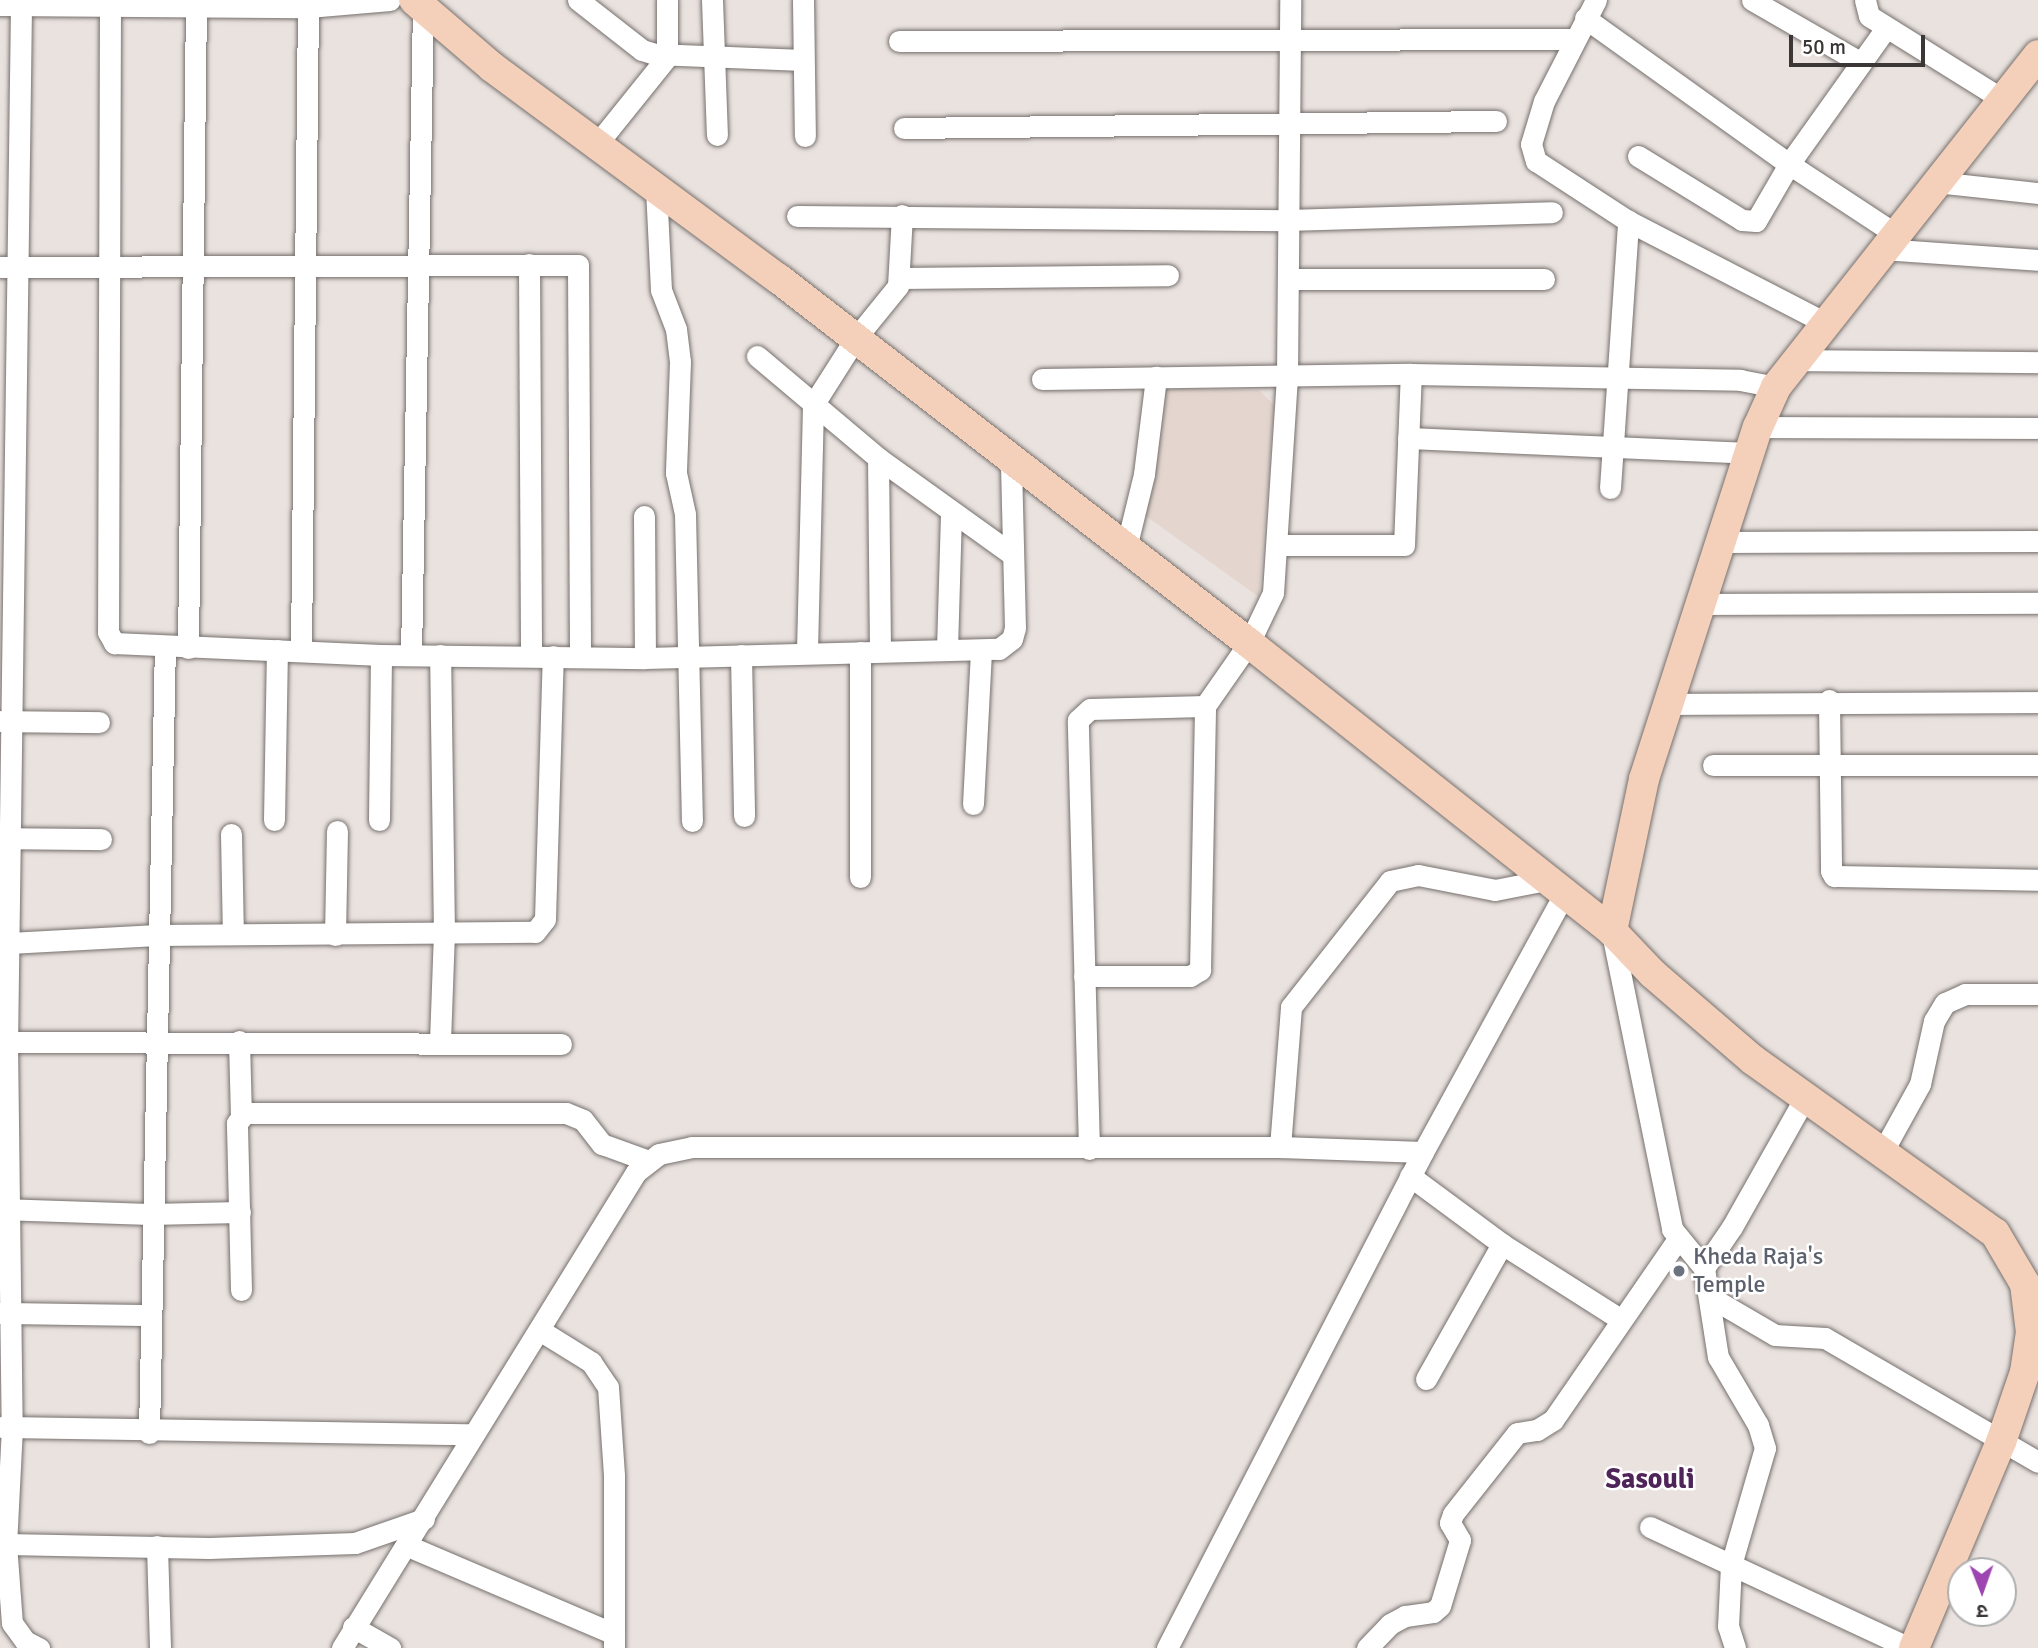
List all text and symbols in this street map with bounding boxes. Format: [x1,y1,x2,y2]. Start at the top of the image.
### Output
scale bar [1793,21,1930,65]
text: 50 m [1802,34,1846,60]
place label: Kheda Raja's Temple [1693,1243,1823,1299]
marker: Kheda Raja's Temple [1671,1263,1687,1279]
district label: Sasouli [1605,1462,1695,1496]
north arrow [1947,1557,2017,1627]
text: उ [1977,1599,1988,1623]

